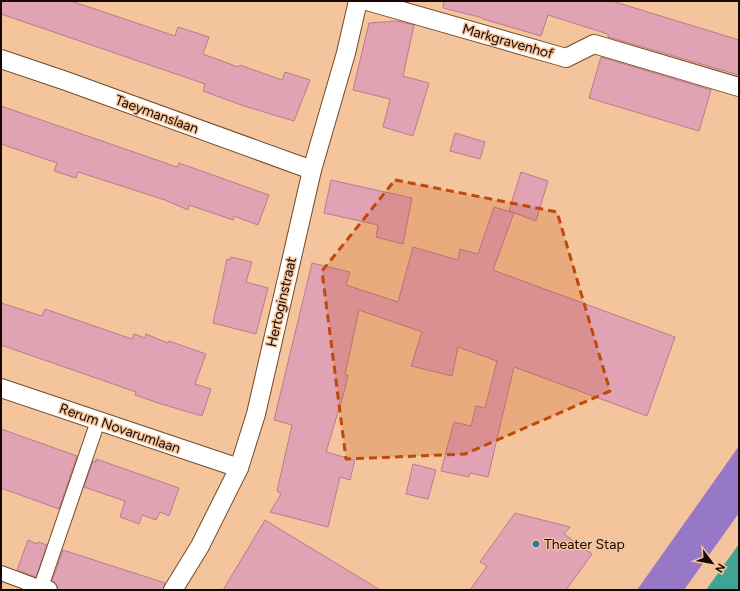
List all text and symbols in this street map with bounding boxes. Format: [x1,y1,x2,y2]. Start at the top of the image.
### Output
street label: Markgravenhof [460,20,556,63]
street label: Taeymanslaan [113,92,201,137]
street label: Hertoginstraat [263,256,300,349]
street label: Rerum Novarumlaan [57,400,183,457]
place label: Theater Stap [544,536,625,553]
marker: Theater Stap [531,539,541,549]
north arrow [692,543,732,583]
text: N [712,561,728,575]

